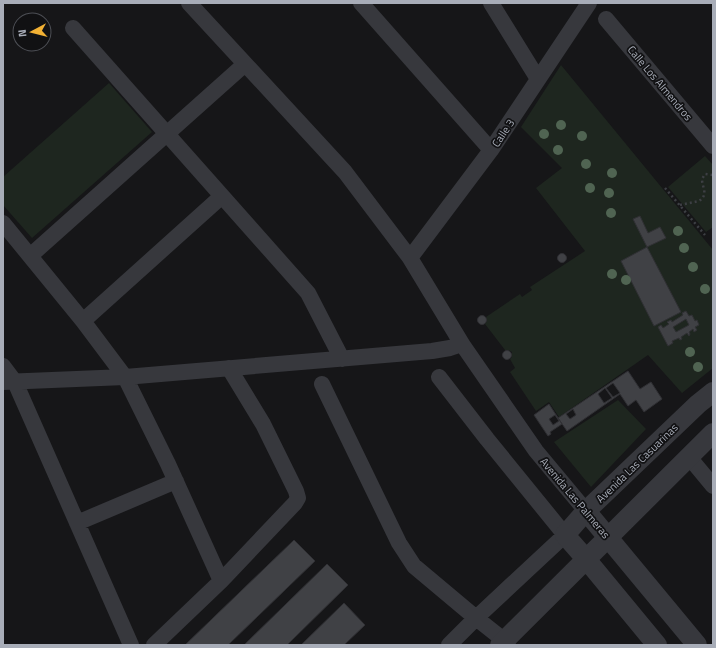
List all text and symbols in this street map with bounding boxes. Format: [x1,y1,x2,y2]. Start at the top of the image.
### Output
north arrow [12,12,52,52]
text: N [14,28,30,38]
street label: Calle Los Almendros [624,42,696,124]
street label: Calle 3 [488,116,518,150]
street label: Avenida Las Casuarinas [593,420,681,506]
street label: Avenida Las Palmeras [536,454,614,542]

